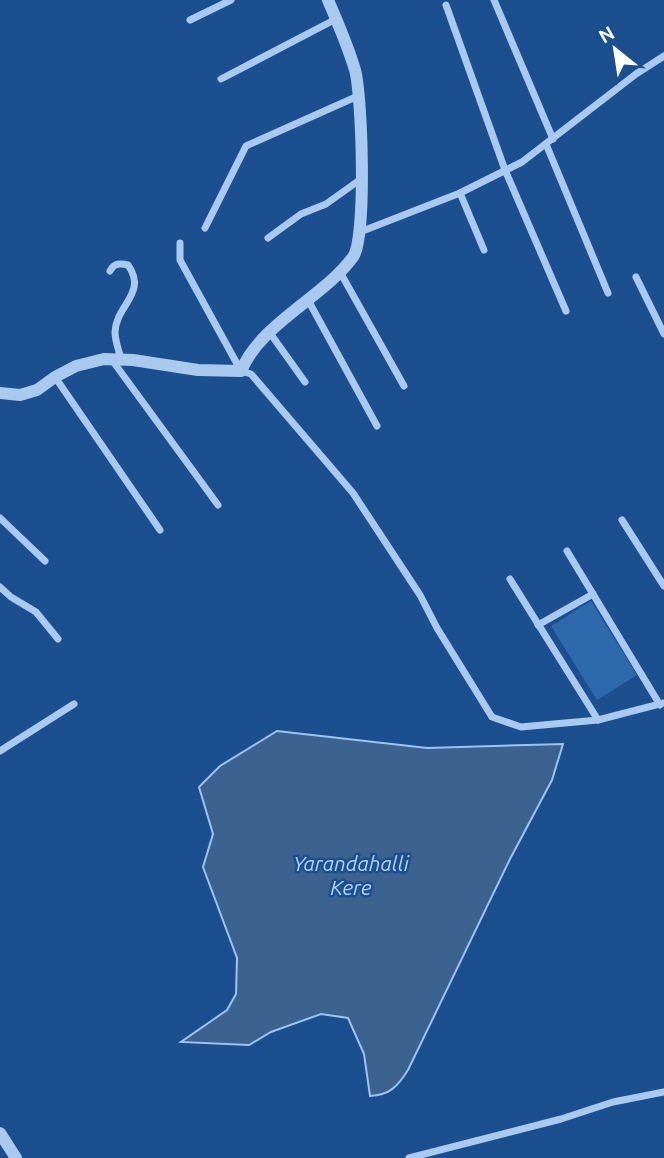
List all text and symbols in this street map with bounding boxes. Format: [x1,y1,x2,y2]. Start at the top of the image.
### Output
north arrow [580,14,650,84]
text: N [595,21,618,47]
water label: Yarandahalli Kere [293,851,410,899]

